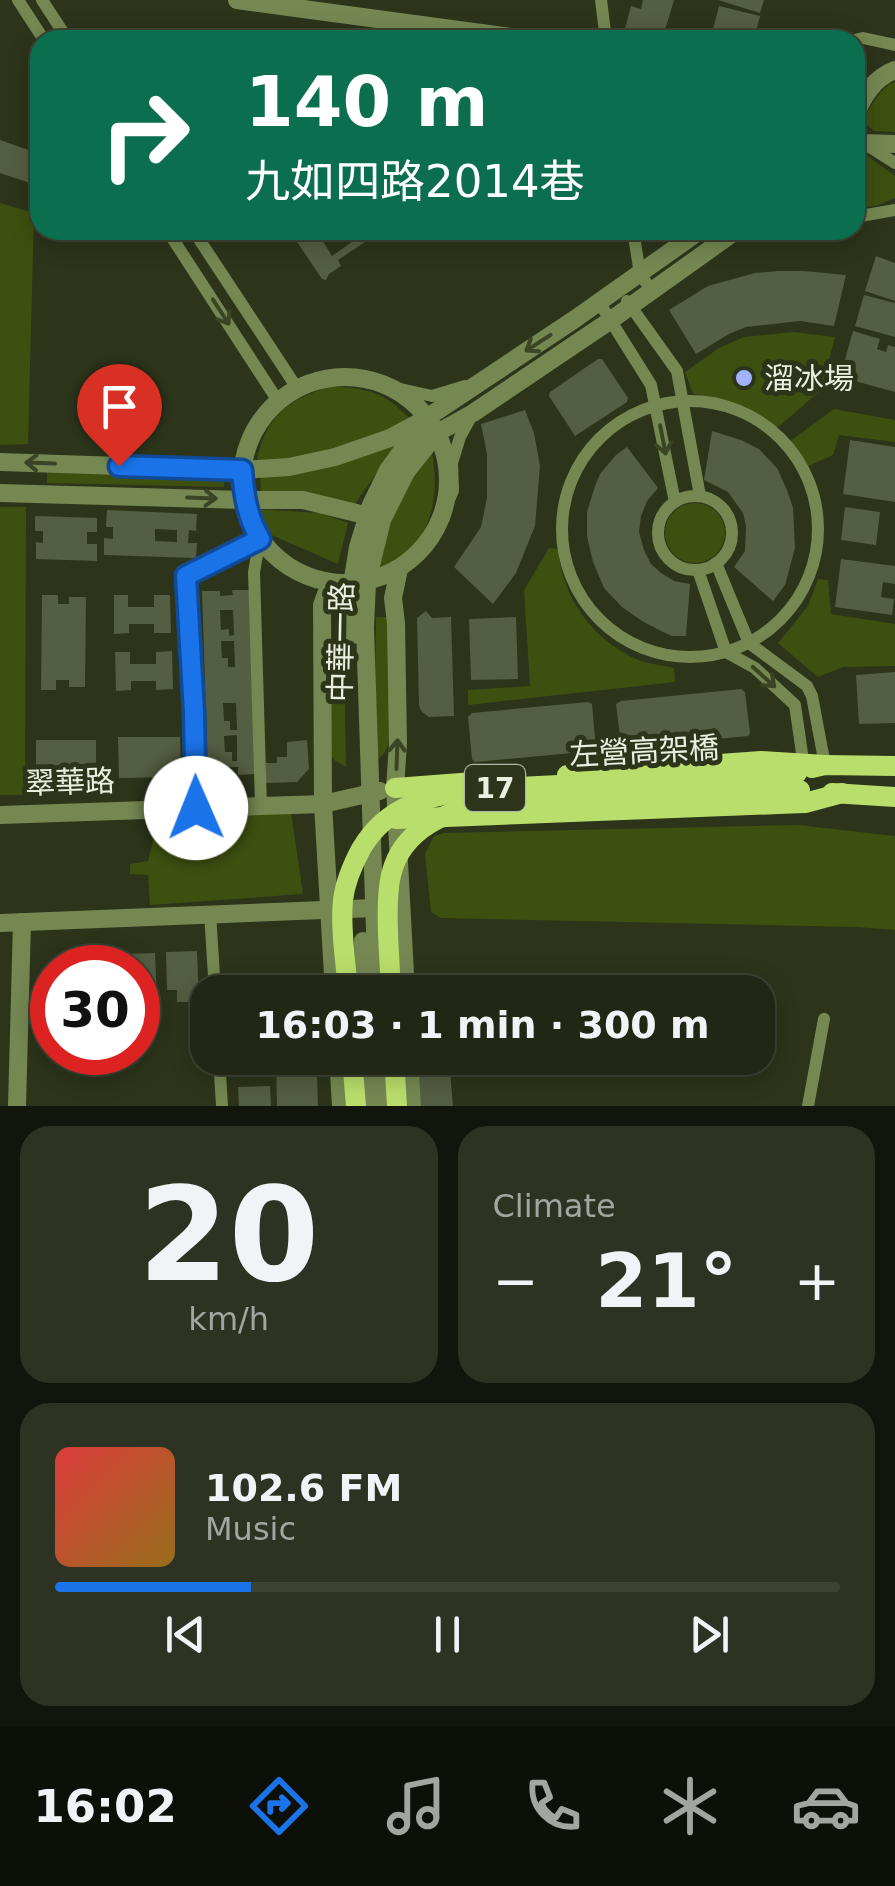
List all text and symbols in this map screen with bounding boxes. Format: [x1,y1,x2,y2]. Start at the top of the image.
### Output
text: 140 m [245,61,488,143]
icon: right [80,70,210,200]
text: 九如四路2014巷 [245,155,585,208]
one-way arrow [210,297,231,325]
one-way arrow [525,333,552,353]
place label: 溜冰場 [764,361,854,396]
pin [77,364,162,467]
marker: 溜冰場 [733,367,755,389]
icon: arrive [92,379,147,434]
one-way arrow [654,423,673,456]
one-way arrow [24,454,56,473]
one-way arrow [186,489,218,508]
street label: 中華一路 [322,582,360,702]
one-way arrow [751,665,776,688]
street label: 左營高架橋 [568,730,720,772]
one-way arrow [388,738,407,770]
position arrow [144,756,248,860]
street label: 翠華路 [24,763,116,801]
road number: 17 [465,765,525,811]
speed limit sign: 30 [30,945,160,1075]
text: 16:03 · 1 min · 300 m [255,1003,710,1047]
text: 20 [138,1159,319,1311]
text: Climate [493,1187,616,1225]
text: 21° [595,1237,737,1325]
text: − [493,1249,539,1313]
text: + [794,1249,840,1313]
text: km/h [188,1300,269,1338]
text: 102.6 FM [205,1466,402,1510]
text: Music [205,1510,296,1548]
icon: previous [158,1607,213,1662]
icon: pause [420,1607,475,1662]
icon: next [682,1607,737,1662]
icon: directions [244,1771,314,1841]
icon: music [381,1771,451,1841]
icon: phone [518,1771,588,1841]
icon: climate [655,1771,725,1841]
icon: car [791,1771,861,1841]
text: 16:02 [33,1780,177,1833]

